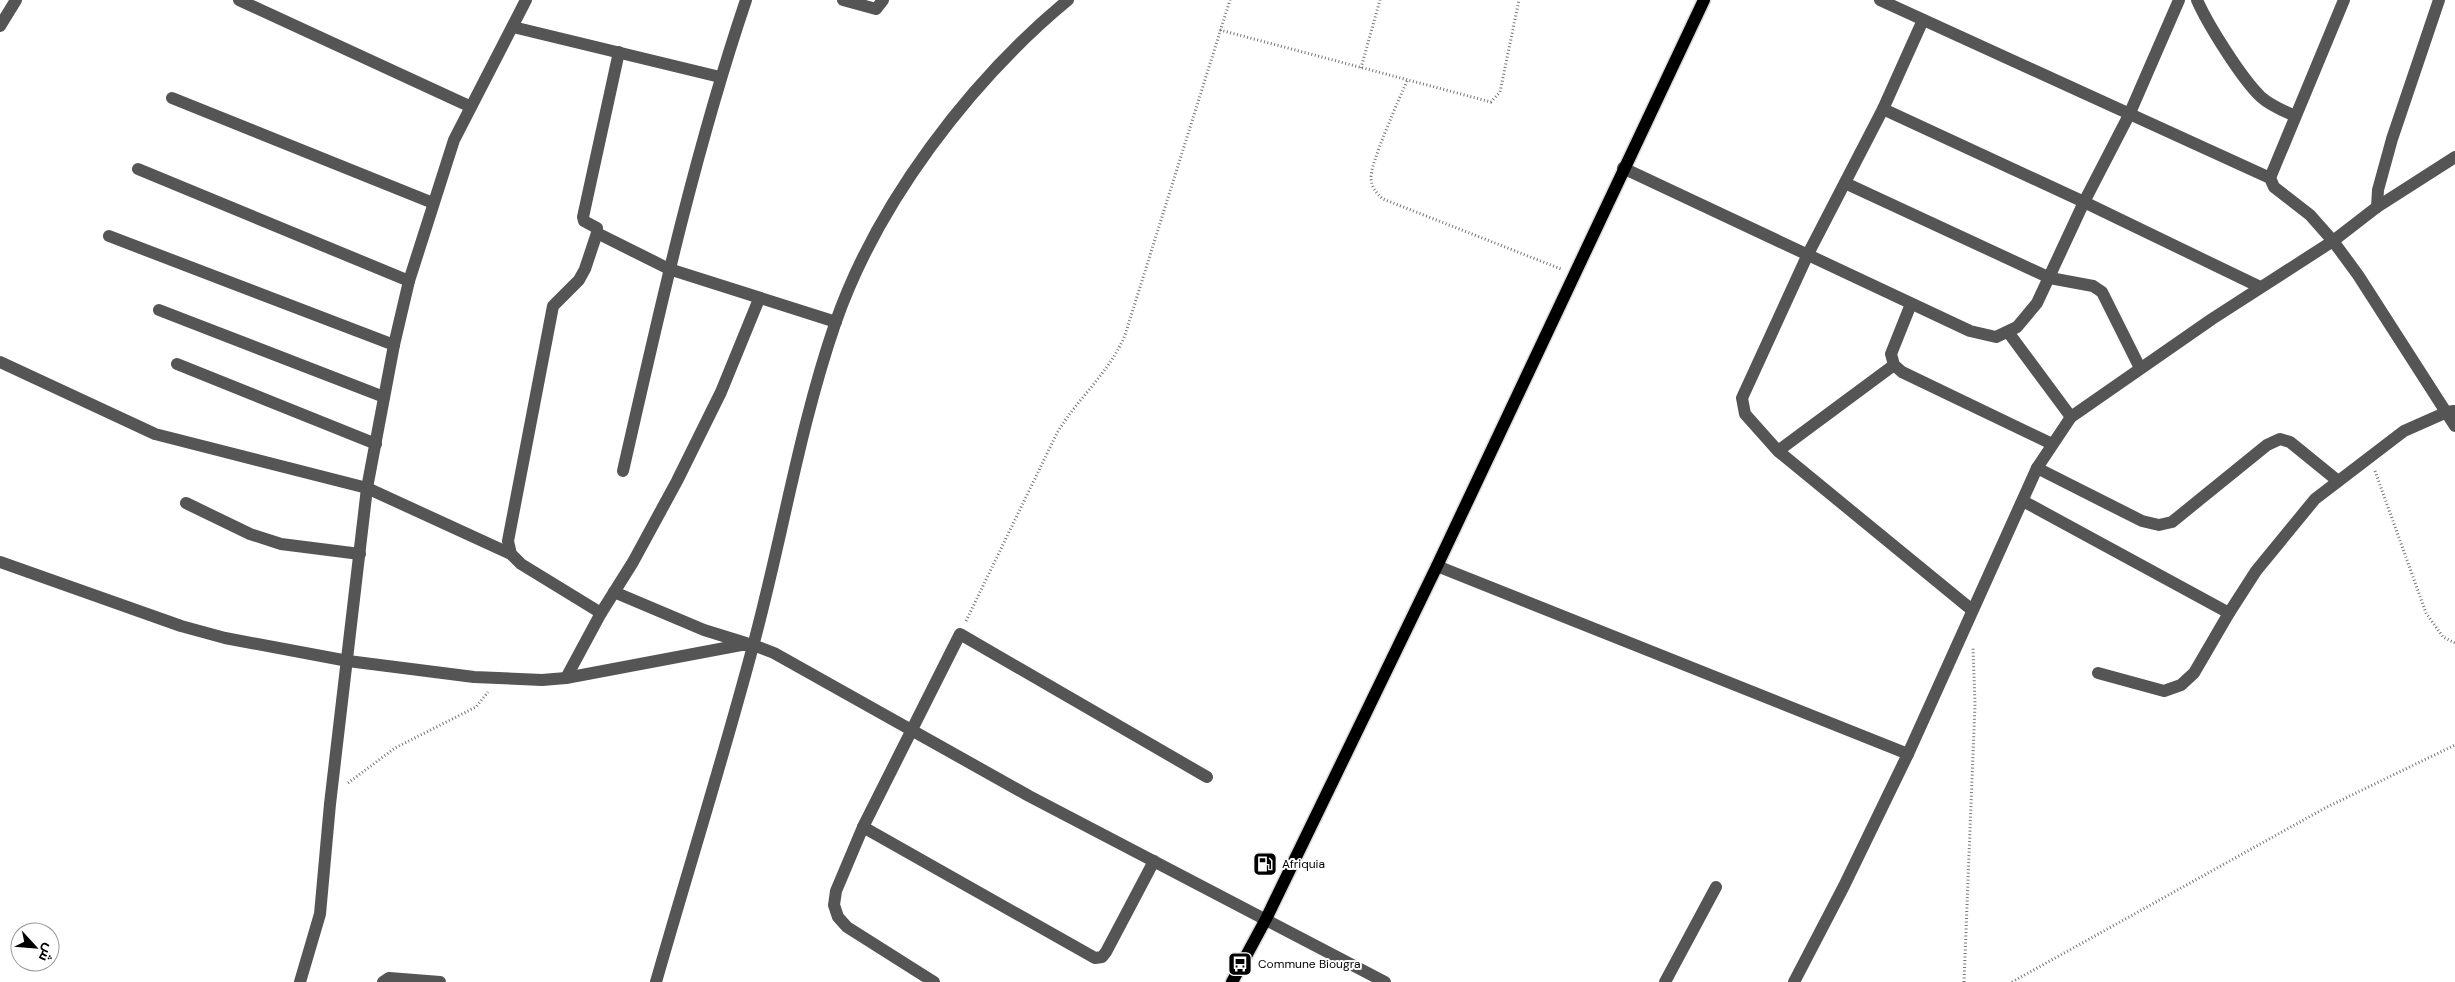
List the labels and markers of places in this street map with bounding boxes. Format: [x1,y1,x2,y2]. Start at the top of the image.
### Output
fuel station icon: Afriquia [1252,851,1278,877]
place label: Afriquia [1282,856,1325,872]
bus stop icon: Commune Biougra [1227,951,1253,977]
place label: Commune Biougra [1258,956,1361,972]

